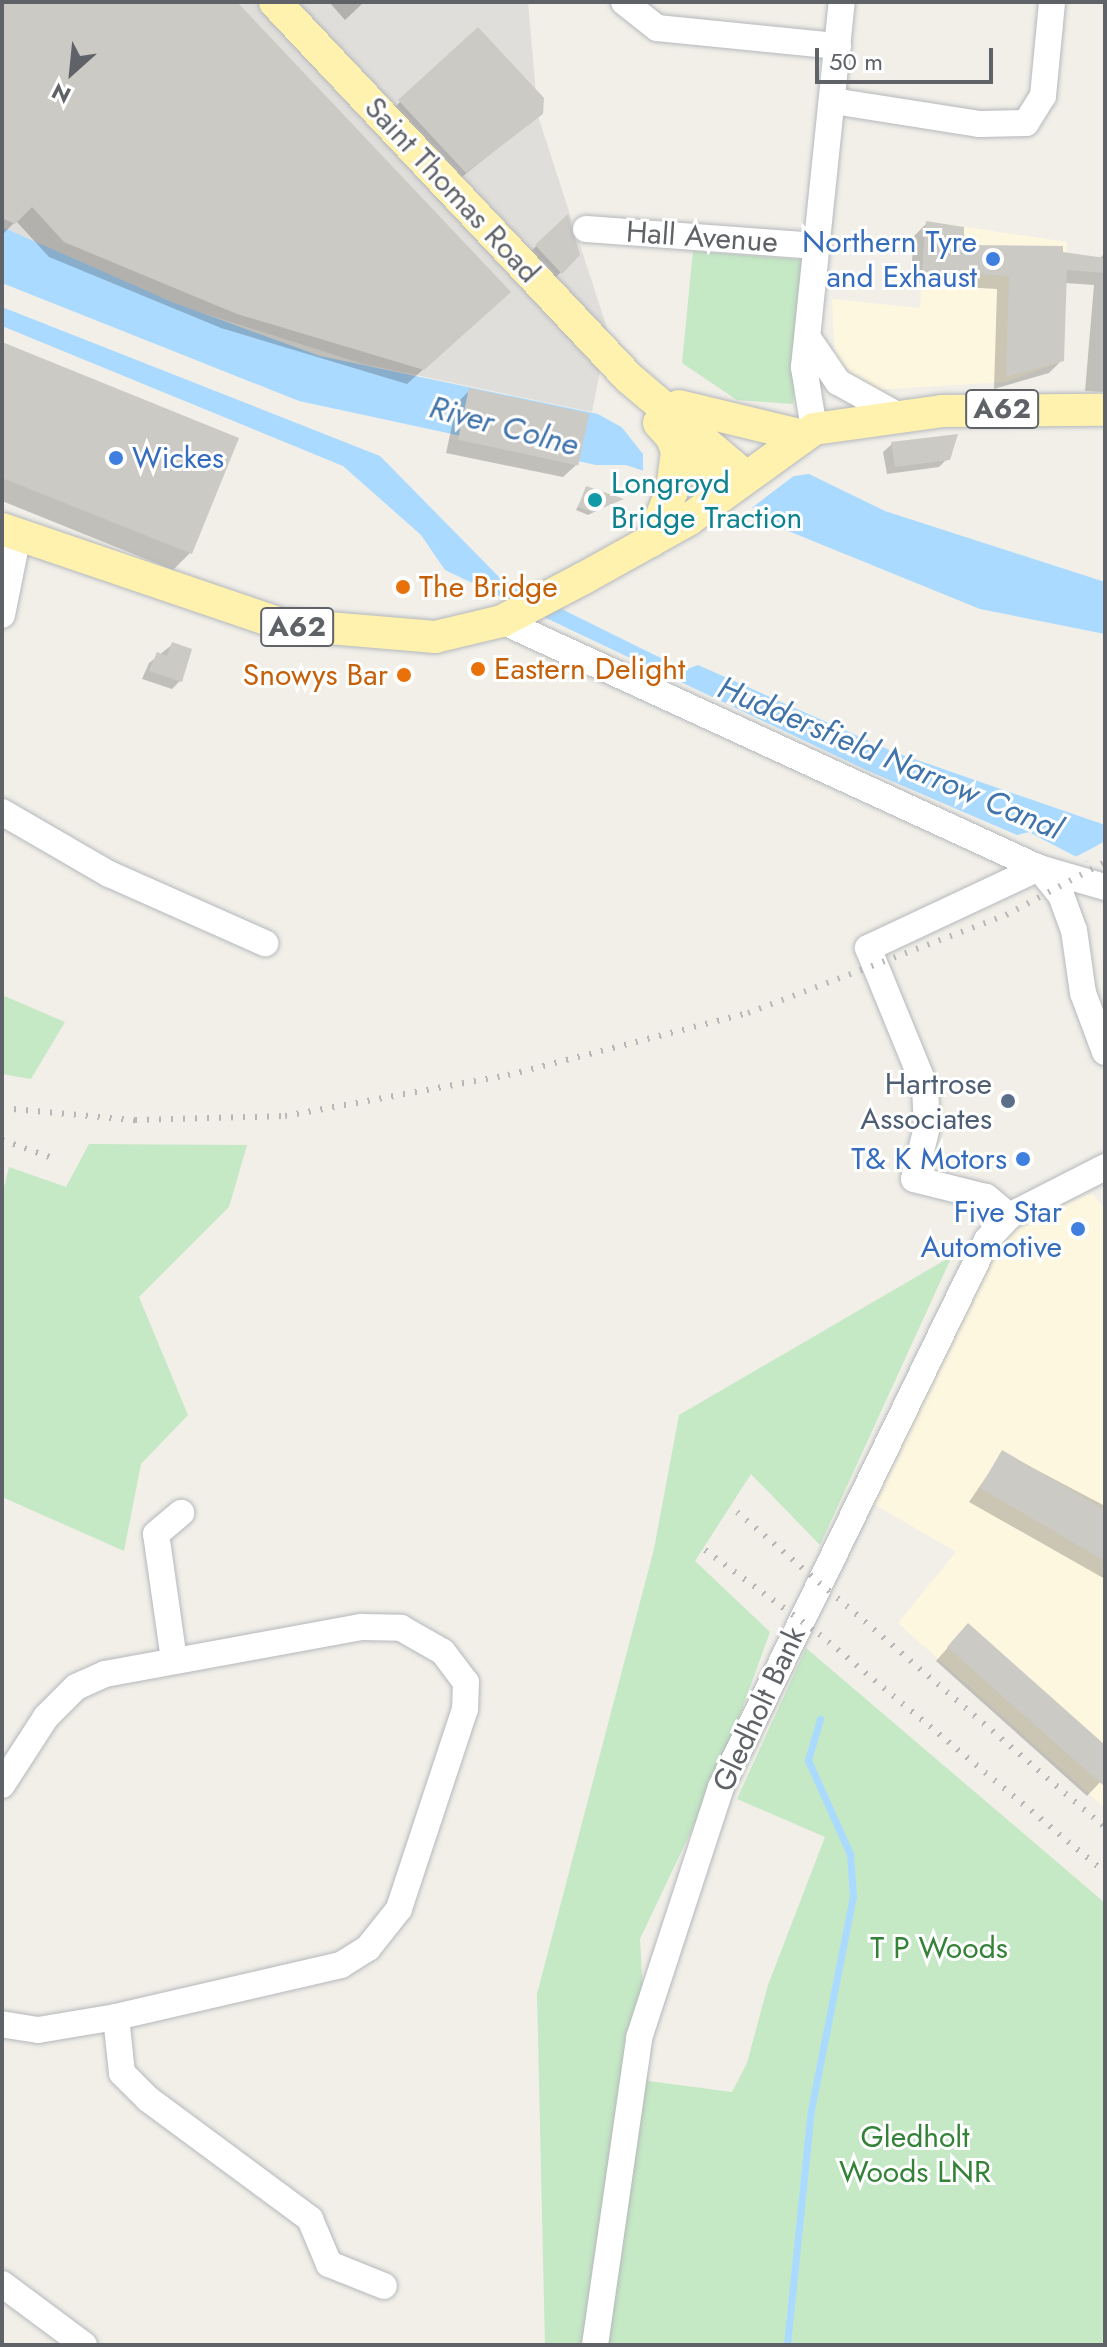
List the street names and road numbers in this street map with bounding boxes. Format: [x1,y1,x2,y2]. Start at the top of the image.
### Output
street label: Saint Thomas Road [357,90,547,290]
street label: Hall Avenue [625,214,779,260]
road number: A62 [964,385,1040,433]
road number: A62 [259,603,335,651]
street label: Gledholt Bank [705,1621,813,1797]

